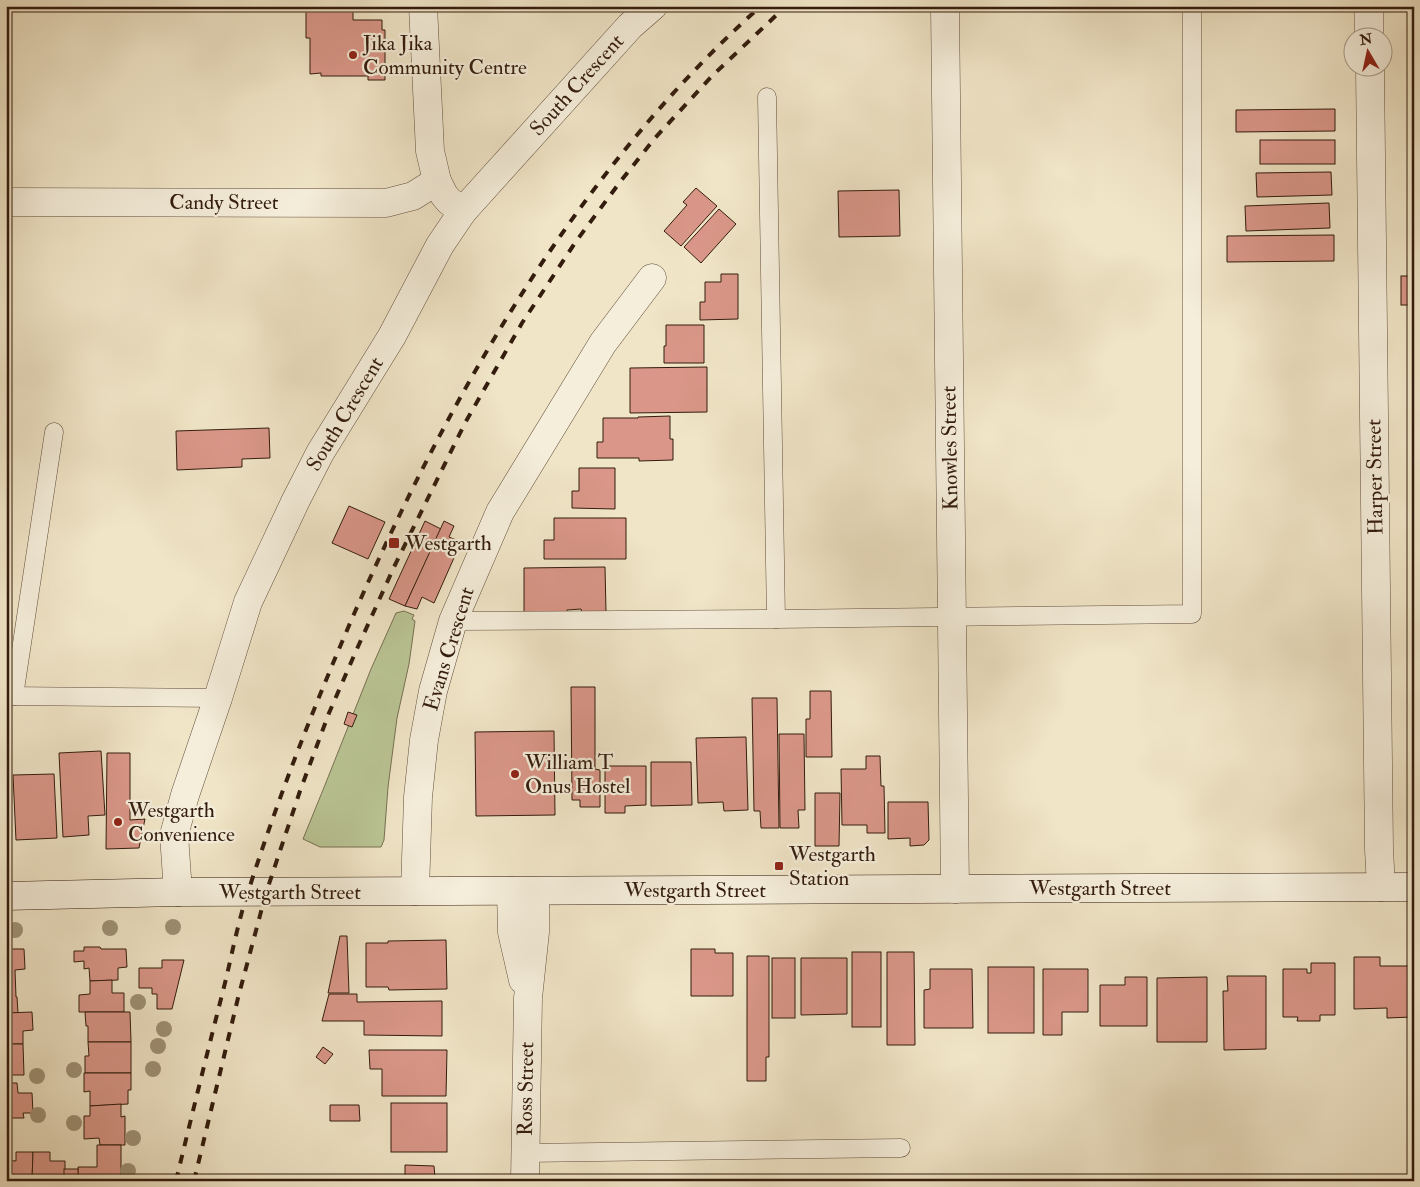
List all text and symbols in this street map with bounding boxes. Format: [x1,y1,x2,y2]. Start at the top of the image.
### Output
street label: South Crescent [524,28,630,142]
north arrow [1342,28,1392,78]
place label: Jika Jika Community Centre [362,30,527,81]
text: N [1358,30,1374,49]
marker: Jika Jika Community Centre [347,49,359,61]
street label: Candy Street [169,189,279,216]
street label: South Crescent [300,352,390,476]
street label: Knowles Street [935,385,965,511]
street label: Harper Street [1360,419,1390,535]
place label: Westgarth [404,530,492,557]
marker: Westgarth [387,536,401,550]
street label: Evans Crescent [417,583,481,714]
place label: William T Onus Hostel [524,749,631,800]
marker: William T Onus Hostel [509,768,521,780]
place label: Westgarth Convenience [127,797,235,848]
marker: Westgarth Convenience [112,816,124,828]
place label: Westgarth Station [788,841,876,892]
marker: Westgarth Station [773,860,785,872]
street label: Westgarth Street [1028,875,1171,902]
street label: Westgarth Street [623,877,766,904]
street label: Westgarth Street [218,879,361,906]
street label: Ross Street [512,1041,540,1136]

